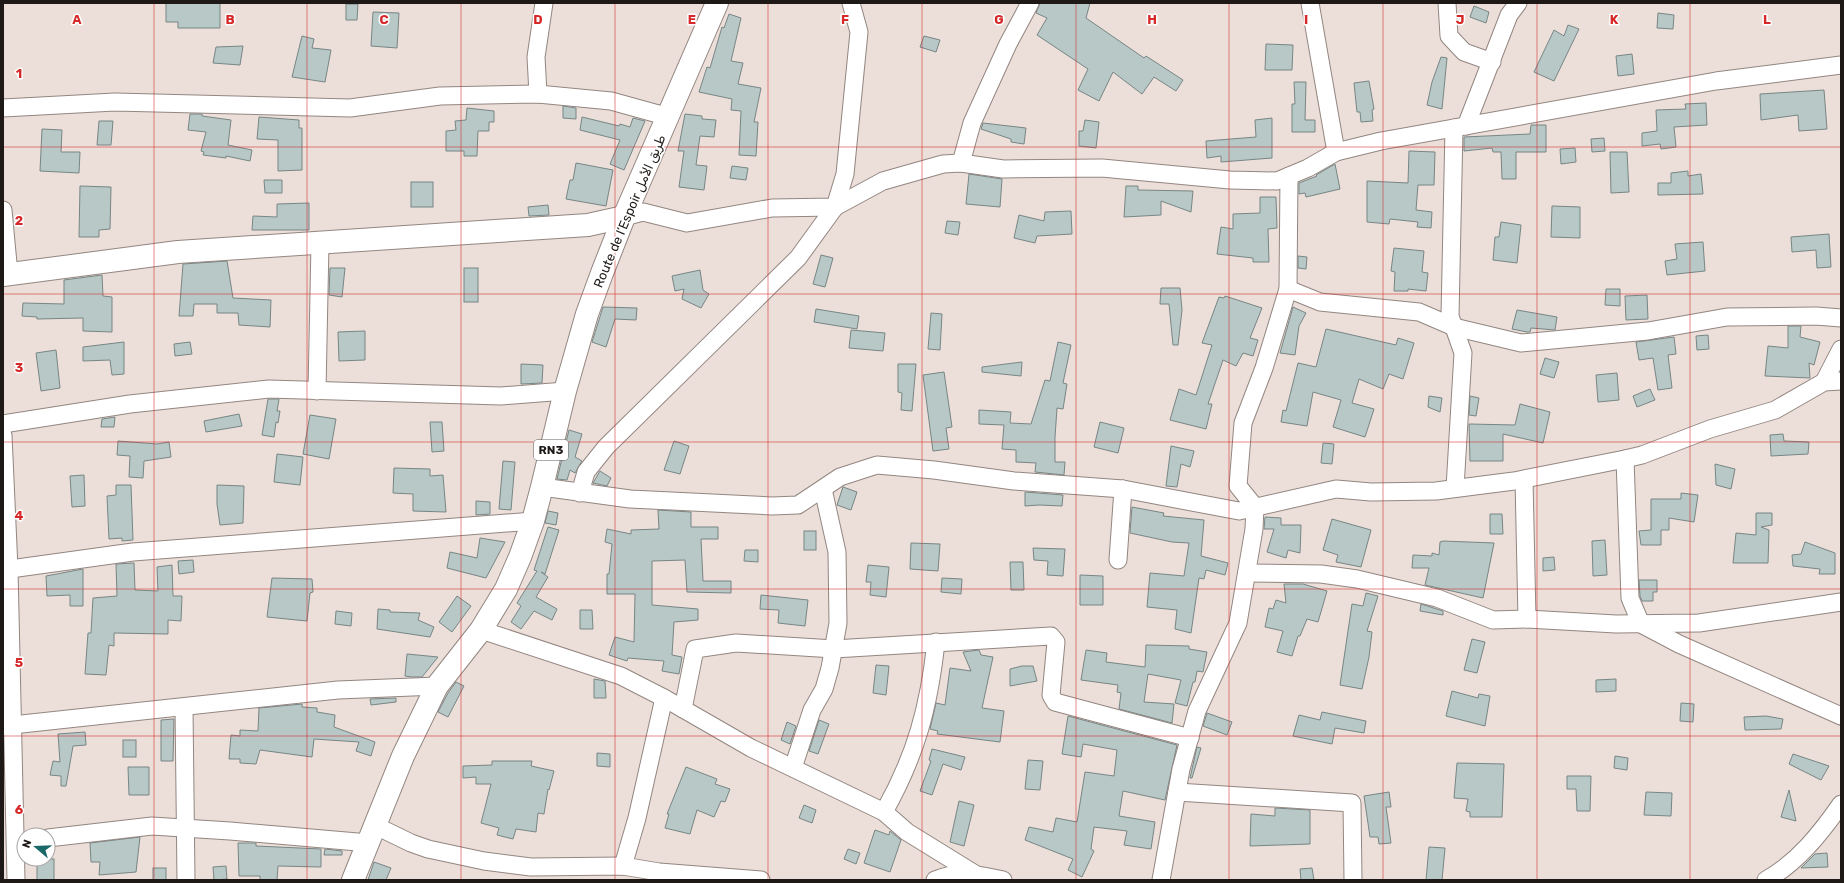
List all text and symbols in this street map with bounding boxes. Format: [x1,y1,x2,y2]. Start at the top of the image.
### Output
text: A [72,12,82,27]
text: B [225,12,235,27]
text: C [379,12,389,27]
text: D [533,12,543,27]
text: E [688,12,696,27]
text: F [841,12,849,27]
text: G [994,12,1004,27]
text: H [1147,12,1157,27]
text: I [1304,12,1308,27]
text: J [1456,12,1464,27]
text: K [1610,12,1619,27]
text: L [1763,12,1771,27]
text: 1 [16,66,22,81]
street label: Route de l’Espoir طريق الأمل [590,132,669,290]
text: 2 [15,213,23,228]
text: 3 [15,360,24,375]
road number: RN3 [534,440,568,460]
text: 4 [15,508,24,523]
text: 5 [15,655,23,670]
text: 6 [15,802,24,817]
north arrow [16,827,56,867]
text: N [20,838,34,850]

